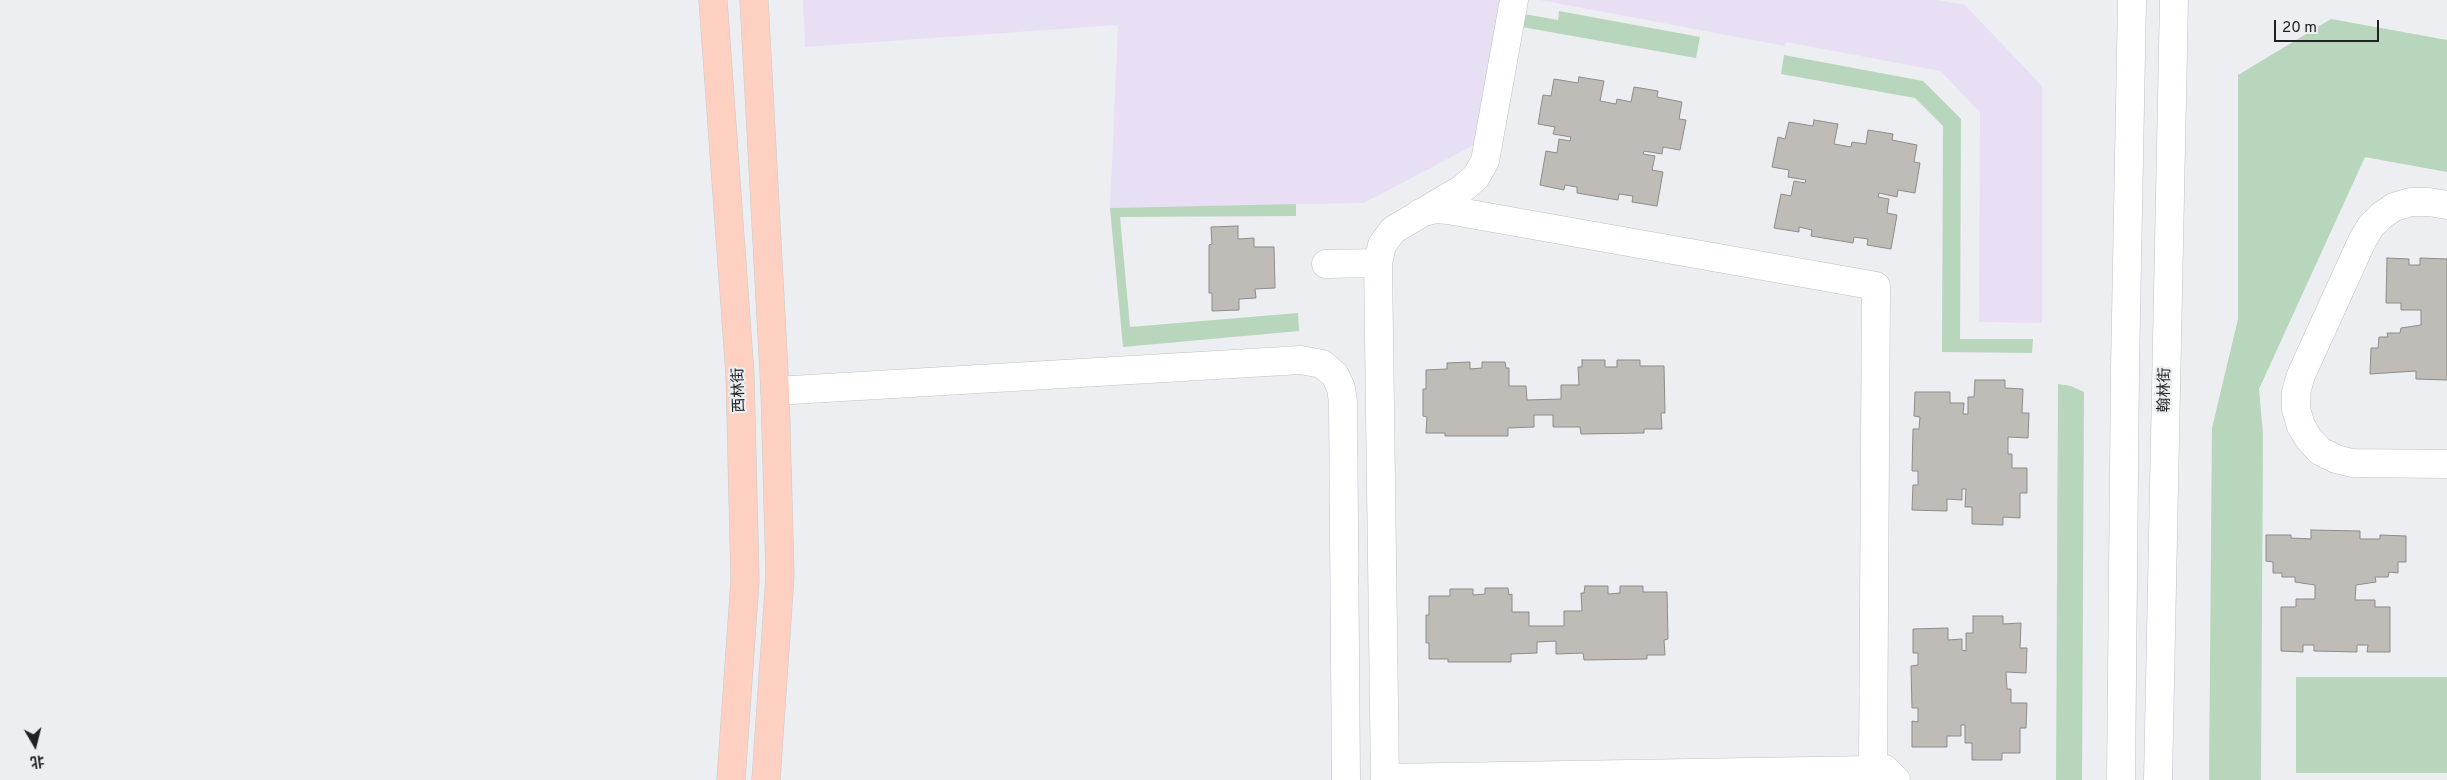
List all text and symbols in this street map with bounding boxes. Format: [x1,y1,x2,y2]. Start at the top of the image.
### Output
scale bar [2277,10,2382,42]
text: 20 m [2282,19,2317,38]
street label: 西林街 [730,367,750,413]
street label: 翰林街 [2157,367,2175,413]
north arrow [10,720,60,770]
text: 北 [29,751,45,770]

